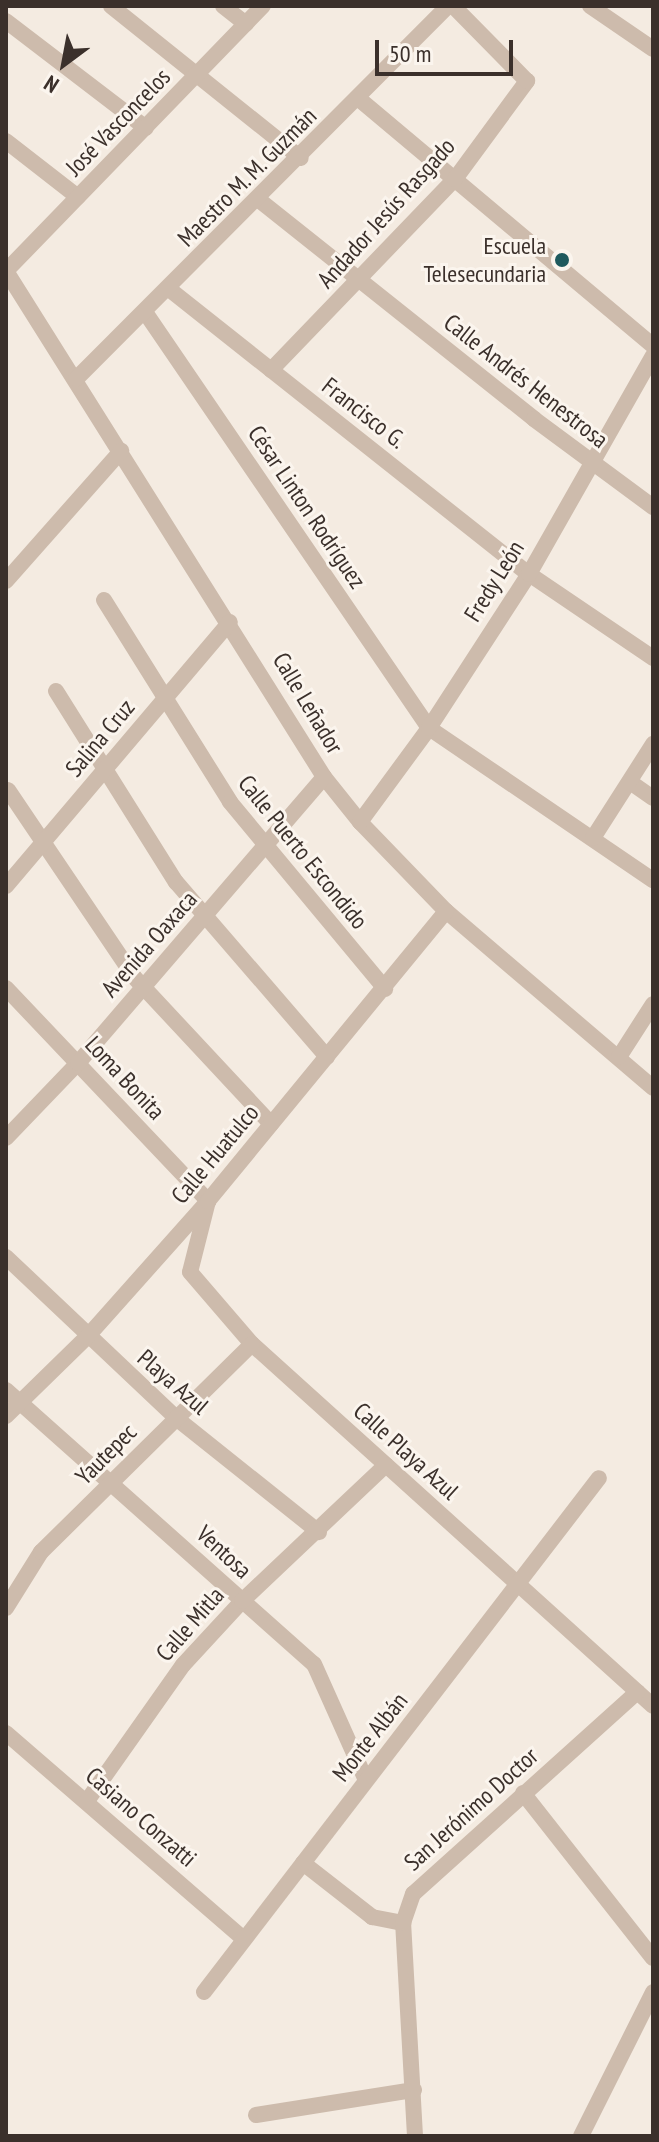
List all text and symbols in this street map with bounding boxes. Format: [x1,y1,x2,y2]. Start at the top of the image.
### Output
north arrow [24,24,104,104]
scale bar [379,24,517,74]
text: 50 m [389,38,431,69]
street label: José Vasconcelos [60,62,176,182]
text: N [39,69,64,99]
street label: Maestro M. M. Guzmán [171,101,323,253]
street label: Andador Jesús Rasgado [311,132,461,294]
place label: Escuela Telesecundaria [424,232,546,288]
marker: Escuela Telesecundaria [553,251,571,269]
street label: Calle Andrés Henestrosa [438,308,614,454]
street label: Francisco G. [316,371,412,455]
street label: César Linton Rodríguez [242,420,372,594]
street label: Fredy León [458,535,530,627]
street label: Calle Leñador [267,647,349,759]
street label: Salina Cruz [59,693,141,783]
street label: Calle Puerto Escondido [232,769,374,935]
street label: Avenida Oaxaca [95,885,203,1003]
street label: Loma Bonita [79,1030,171,1126]
street label: Calle Huatulco [165,1099,265,1209]
street label: Playa Azul [131,1343,215,1421]
street label: Calle Playa Azul [347,1396,465,1506]
street label: Yautepec [69,1417,143,1491]
street label: Ventosa [190,1519,258,1585]
street label: Calle Mitla [150,1581,230,1667]
street label: Monte Albán [326,1687,414,1787]
street label: San Jerónimo Doctor [398,1741,544,1877]
street label: Casiano Conzatti [80,1761,202,1873]

